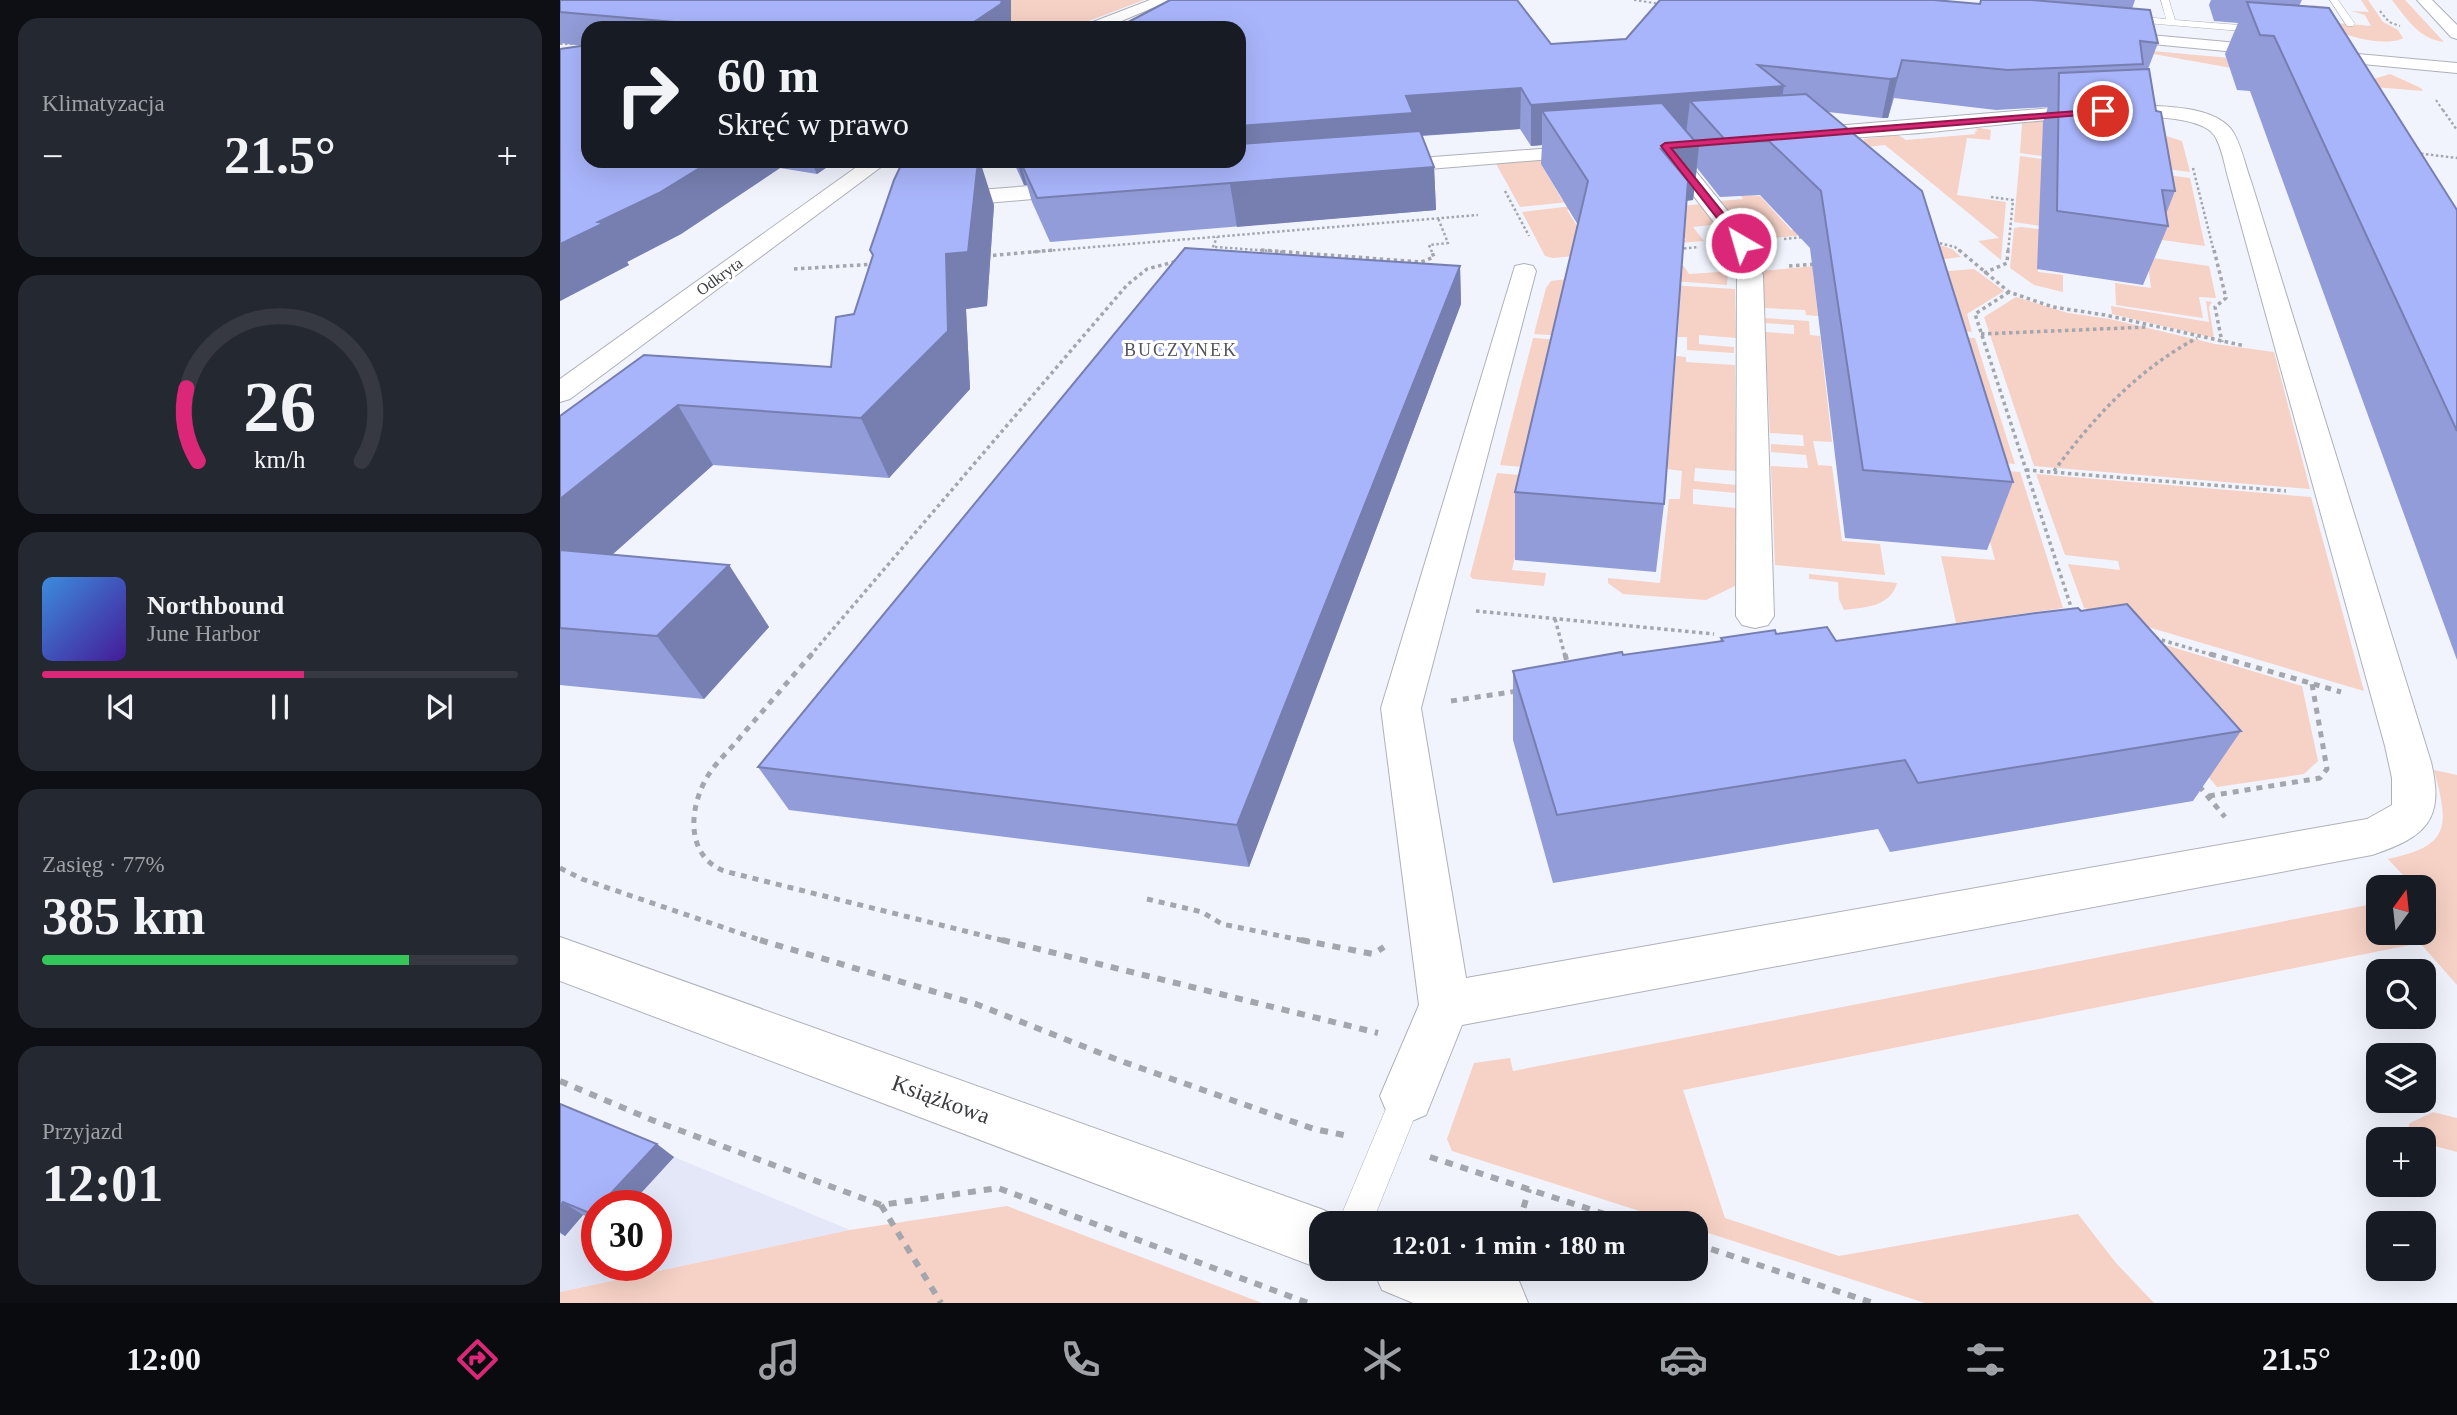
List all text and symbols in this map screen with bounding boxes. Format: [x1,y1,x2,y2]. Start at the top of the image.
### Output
text: 60 m [717,48,819,103]
icon: right [602,49,693,140]
pin [2073,81,2133,141]
text: Klimatyzacja [42,91,165,116]
icon: arrive [2084,92,2122,130]
text: Skręć w prawo [717,106,909,142]
text: 21.5° [224,127,336,184]
text: − [42,135,63,177]
text: + [497,135,518,177]
position arrow [1704,206,1778,280]
street label: Odkryta [693,254,746,300]
district label: BUCZYNEK [1124,340,1238,360]
text: 26 [244,366,316,447]
text: km/h [254,445,306,472]
text: Northbound [147,591,284,620]
text: June Harbor [147,621,260,646]
icon: previous [102,688,140,726]
icon: pause [261,688,299,726]
icon: next [420,688,458,726]
text: Zasięg · 77% [42,852,165,877]
north arrow [2366,875,2436,945]
map controls [2366,875,2436,1281]
text: 385 km [42,888,205,945]
button: search [2366,959,2436,1029]
button: layers [2366,1043,2436,1113]
street label: Książkowa [889,1070,993,1129]
text: Przyjazd [42,1119,122,1144]
button: + [2366,1127,2436,1197]
text: 12:01 [42,1155,163,1212]
speed limit sign: 30 [581,1190,672,1281]
button: − [2366,1211,2436,1281]
text: 12:01 · 1 min · 180 m [1392,1231,1626,1260]
icon: directions [453,1335,502,1384]
icon: music [755,1335,804,1384]
icon: phone [1056,1335,1105,1384]
icon: climate [1358,1335,1407,1384]
icon: car [1659,1335,1708,1384]
icon: filters [1961,1335,2010,1384]
text: 12:00 [126,1341,201,1377]
text: 21.5° [2262,1341,2331,1377]

